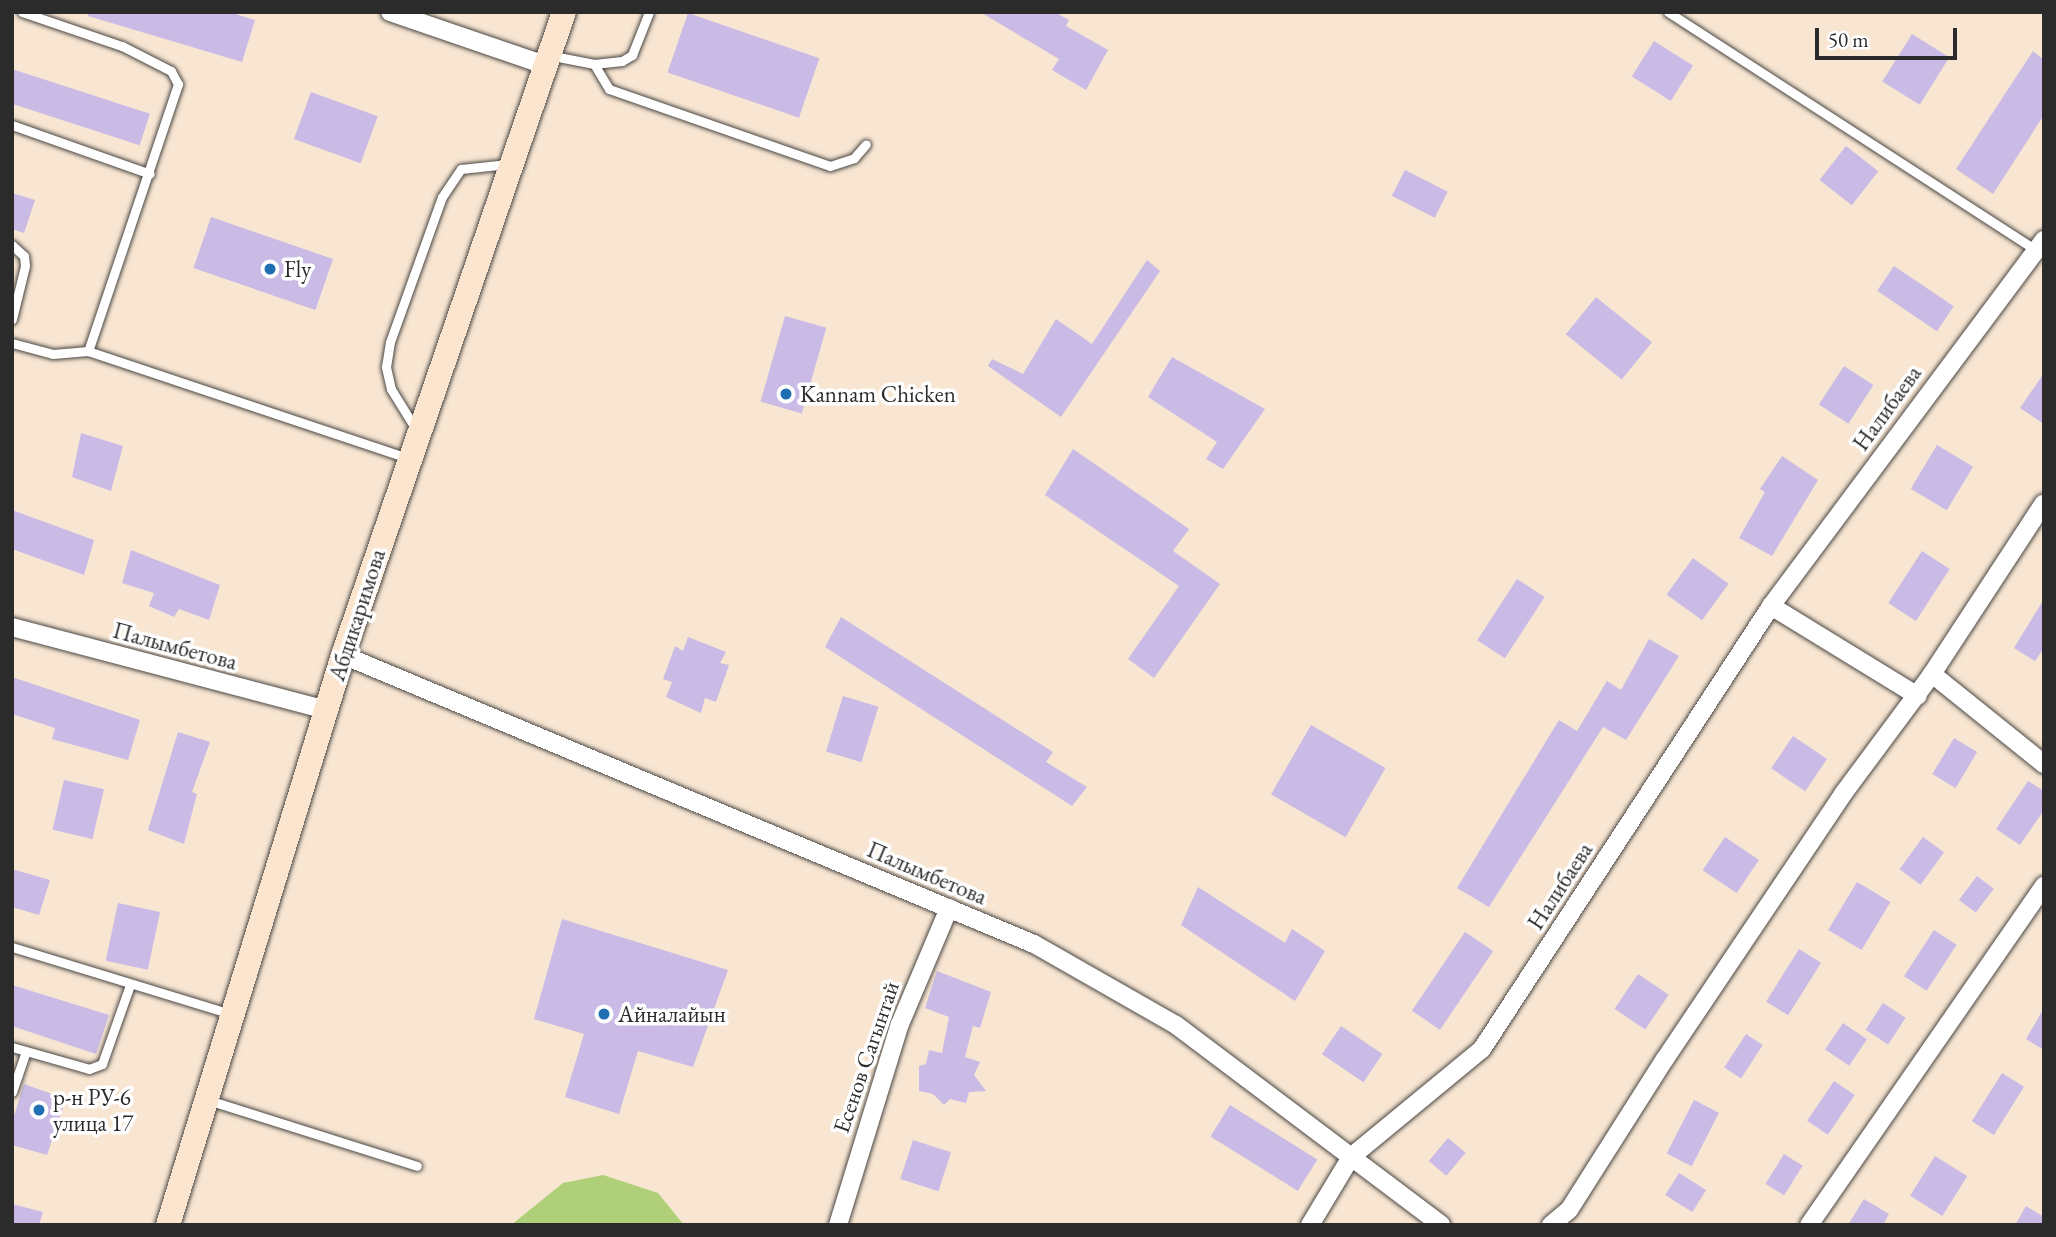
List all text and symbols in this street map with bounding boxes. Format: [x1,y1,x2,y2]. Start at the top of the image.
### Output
scale bar [1818,14,1960,58]
text: 50 m [1828,26,1869,53]
place label: Fly [284,255,311,283]
marker: Fly [262,261,278,277]
street label: Налибаева [1847,360,1927,456]
place label: Kannam Chicken [800,380,956,408]
marker: Kannam Chicken [778,386,794,402]
street label: Абдикаримова [323,546,391,684]
street label: Палымбетова [110,616,240,676]
street label: Палымбетова [863,835,991,911]
street label: Налибаева [1522,837,1598,935]
street label: Есенов Сагынтай [827,978,905,1136]
place label: Айналайын [618,1000,726,1028]
marker: Айналайын [596,1006,612,1022]
place label: р-н РУ-6 улица 17 [53,1083,133,1137]
marker: р-н РУ-6 улица 17 [31,1102,47,1118]

